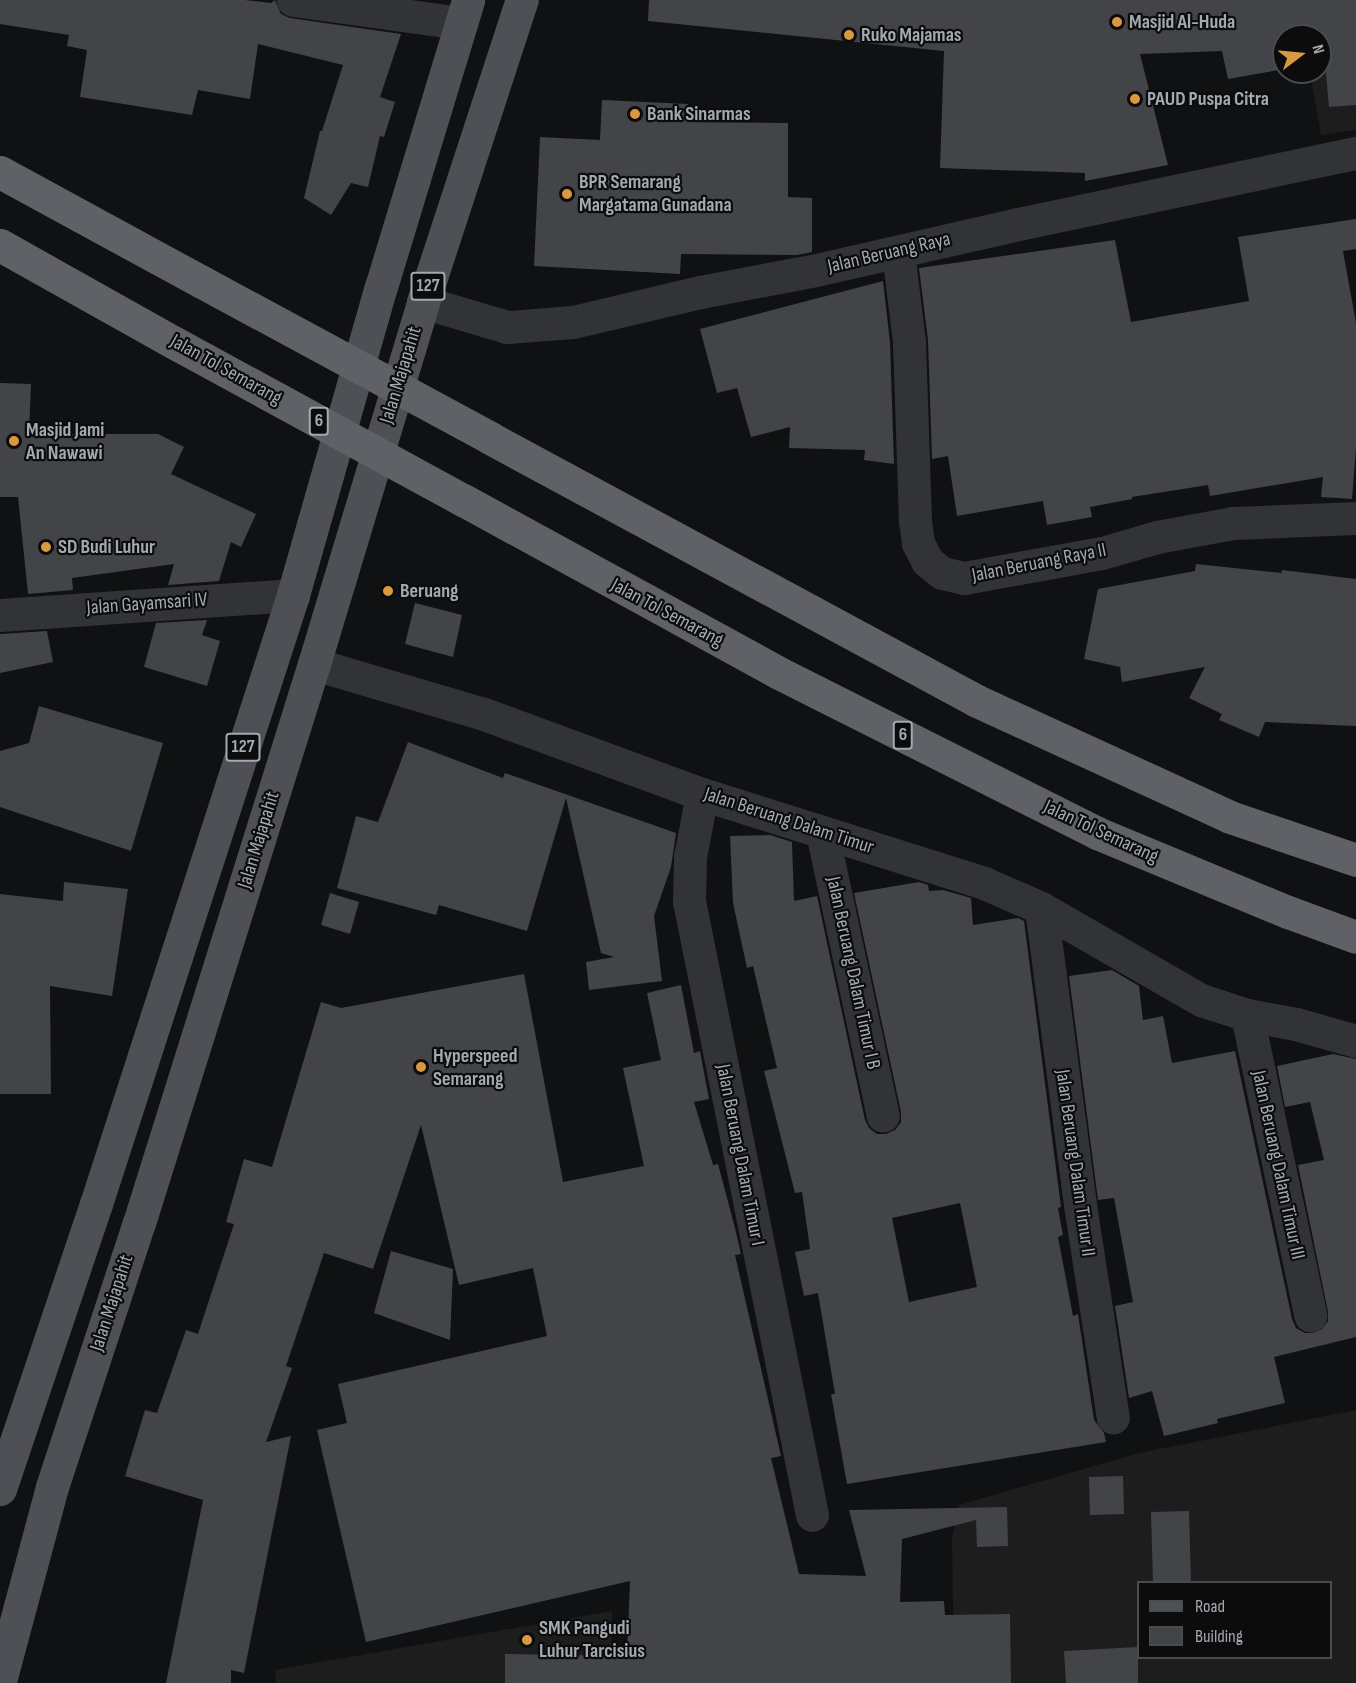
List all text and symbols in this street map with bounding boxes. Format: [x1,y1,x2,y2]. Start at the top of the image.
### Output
place label: Masjid Al-Huda [1129,10,1235,34]
marker: Masjid Al-Huda [1110,15,1124,29]
place label: Ruko Majamas [861,23,961,47]
north arrow [1272,24,1332,84]
marker: Ruko Majamas [842,28,856,42]
text: N [1308,43,1328,56]
place label: PAUD Puspa Citra [1147,87,1269,111]
marker: PAUD Puspa Citra [1128,92,1142,106]
place label: Bank Sinarmas [647,102,751,126]
marker: Bank Sinarmas [628,107,642,121]
place label: BPR Semarang Margatama Gunadana [579,170,732,217]
marker: BPR Semarang Margatama Gunadana [560,187,574,201]
street label: Jalan Beruang Raya [825,227,953,279]
road number: 127 [410,271,446,301]
street label: Jalan Majapahit [375,324,427,426]
street label: Jalan Tol Semarang [166,330,286,410]
road number: 6 [308,406,330,436]
place label: Masjid Jami An Nawawi [26,418,104,465]
marker: Masjid Jami An Nawawi [7,434,21,448]
place label: SD Budi Luhur [58,535,155,559]
street label: Jalan Beruang Raya II [970,538,1108,588]
marker: SD Budi Luhur [39,540,53,554]
street label: Jalan Tol Semarang [607,573,727,653]
place label: Beruang [400,579,458,603]
marker: Beruang [381,584,395,598]
street label: Jalan Gayamsari IV [86,588,208,620]
road number: 6 [892,720,914,750]
road number: 127 [225,732,261,762]
street label: Jalan Beruang Dalam Timur [701,782,877,860]
street label: Jalan Majapahit [233,789,285,891]
street label: Jalan Tol Semarang [1040,795,1162,869]
street label: Jalan Beruang Dalam Timur I B [821,874,885,1072]
place label: Hyperspeed Semarang [433,1044,517,1091]
marker: Hyperspeed Semarang [414,1060,428,1074]
street label: Jalan Beruang Dalam Timur I [711,1062,769,1248]
street label: Jalan Beruang Dalam Timur II [1050,1068,1100,1258]
street label: Jalan Beruang Dalam Timur III [1246,1068,1310,1262]
street label: Jalan Majapahit [85,1252,139,1354]
legend [1137,1581,1332,1659]
text: Road [1195,1596,1225,1617]
place label: SMK Pangudi Luhur Tarcisius [539,1616,645,1663]
text: Building [1195,1626,1243,1647]
marker: SMK Pangudi Luhur Tarcisius [520,1633,534,1647]

